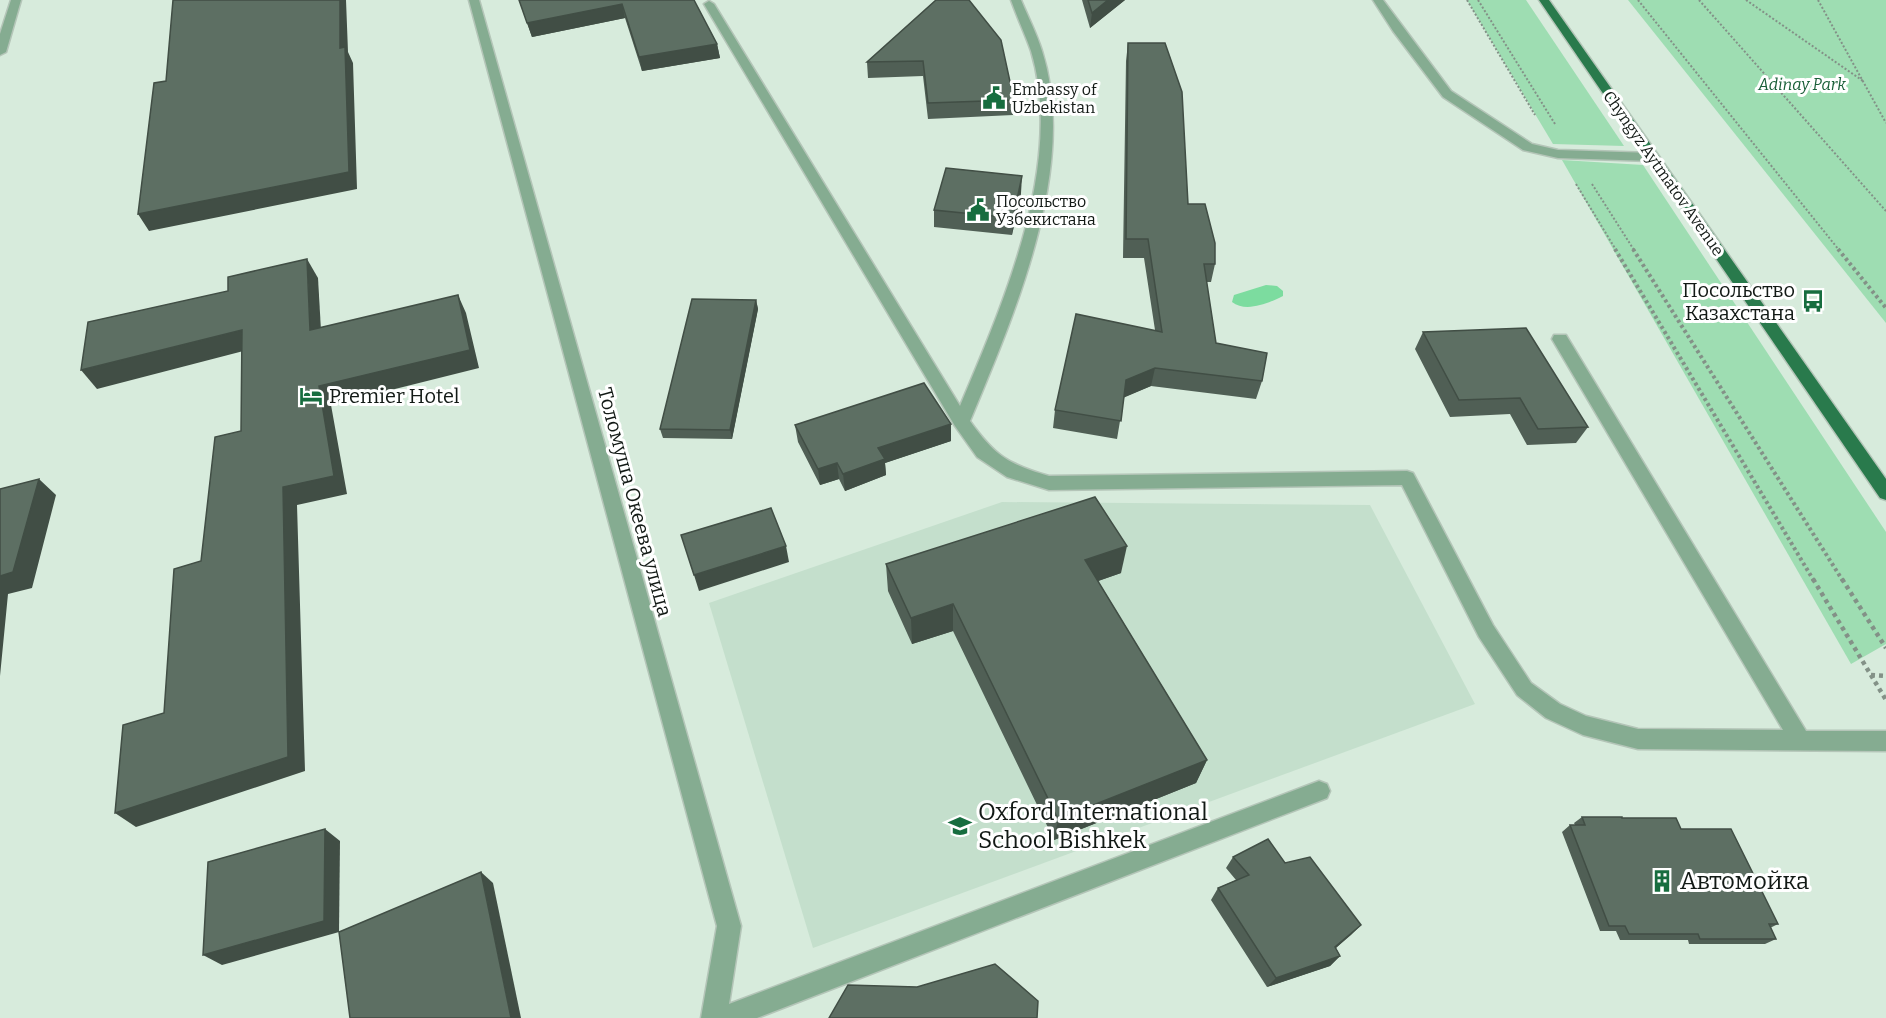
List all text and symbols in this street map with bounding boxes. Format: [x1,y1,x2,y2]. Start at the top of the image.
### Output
park label: Adinay Park [1757,75,1846,94]
place label: Embassy of Uzbekistan [1012,80,1098,117]
public building icon: Embassy of Uzbekistan [981,85,1007,111]
street label: Chyngyz Aytmatov Avenue [1599,87,1728,259]
place label: Посольство Узбекистана [996,192,1096,229]
public building icon: Посольство Узбекистана [965,197,991,223]
place label: Посольство Казахстана [1682,278,1795,325]
bus stop icon: Посольство Казахстана [1800,288,1826,314]
hotel icon: Premier Hotel [298,383,324,409]
place label: Premier Hotel [329,384,460,408]
street label: Толомуша Океева улица [593,385,677,619]
place label: Oxford International School Bishkek [978,798,1208,854]
school or university icon: Oxford International School Bishkek [947,813,973,839]
place label: Автомойка [1680,867,1809,895]
building icon: Автомойка [1649,868,1675,894]

